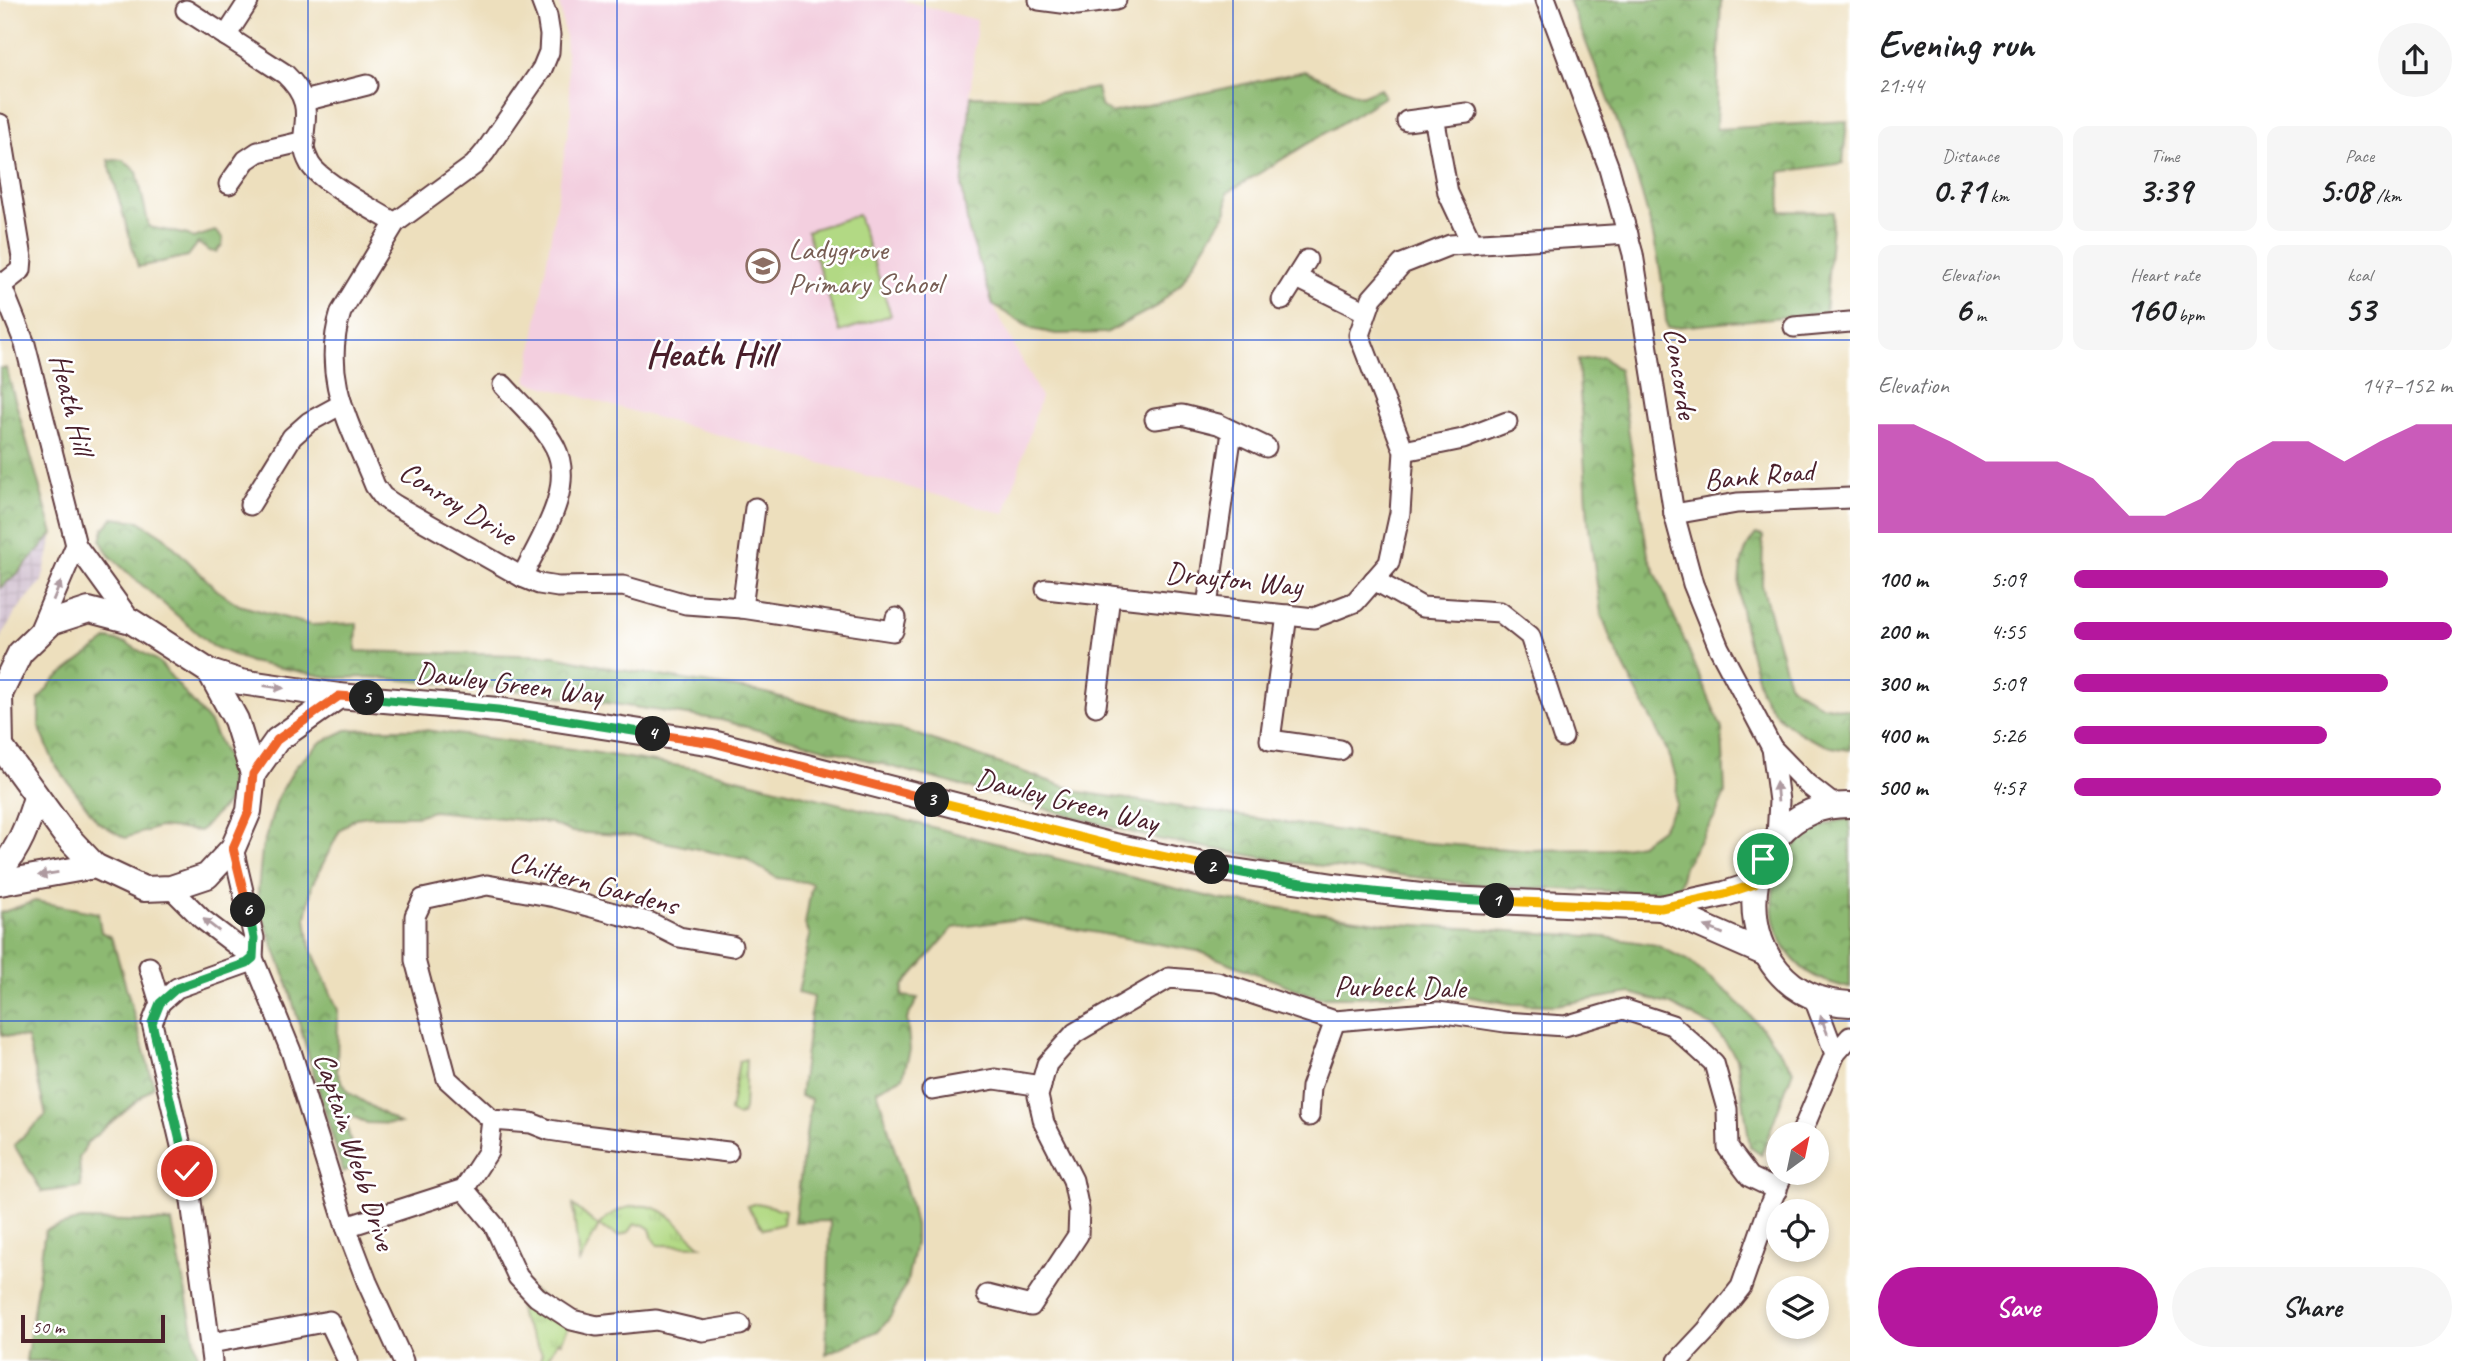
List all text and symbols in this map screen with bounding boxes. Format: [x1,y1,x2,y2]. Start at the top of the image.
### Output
text: Evening run [1878,21,2034,68]
button: share [2378,23,2452,97]
text: 21:44 [1878,71,1924,100]
text: Distance [1942,144,1999,168]
text: Time [2150,144,2180,168]
text: Pace [2345,144,2374,168]
text: 0.71 [1932,168,1986,213]
text: 3:39 [2138,168,2192,213]
text: 5:08 [2318,168,2372,213]
text: km [1986,184,2009,208]
text: /km [2372,184,2401,208]
place label: Ladygrove Primary School [788,230,947,302]
school or university icon: Ladygrove Primary School [744,247,782,285]
text: Elevation [1941,263,2000,287]
text: Heart rate [2130,263,2200,287]
text: kcal [2347,263,2372,287]
text: 6 [1954,287,1971,332]
text: 160 [2126,287,2174,332]
text: 53 [2344,287,2375,332]
text: m [1971,303,1986,327]
text: bpm [2174,303,2204,327]
street label: Concorde [1655,325,1707,423]
district label: Heath Hill [646,330,782,377]
street label: Heath Hill [41,350,104,463]
text: Elevation [1878,371,1949,400]
text: 147–152 m [2361,371,2452,400]
street label: Bank Road [1703,451,1820,499]
street label: Conroy Drive [392,452,525,555]
street label: Drayton Way [1164,553,1306,605]
text: 100 m [1878,565,1928,594]
text: 5:09 [1990,565,2026,594]
one-way arrow [52,580,63,601]
text: 200 m [1878,617,1928,646]
text: 4:55 [1990,617,2026,646]
street label: Dawley Green Way [414,653,607,714]
text: 300 m [1878,669,1928,698]
text: 5:09 [1990,669,2026,698]
pin: 5 [350,680,384,716]
one-way arrow [263,681,285,692]
text: 5 [362,685,371,709]
pin: 4 [636,716,670,752]
text: 4 [648,721,657,745]
text: 400 m [1878,721,1928,750]
text: 5:26 [1990,721,2026,750]
street label: Dawley Green Way [971,759,1165,842]
text: 500 m [1878,773,1927,802]
text: 4:57 [1990,773,2026,802]
one-way arrow [1772,781,1783,803]
pin: 3 [914,782,950,818]
text: 3 [927,787,936,811]
pin [1733,829,1793,889]
icon: arrive [1744,840,1782,878]
street label: Chiltern Gardens [506,842,685,924]
pin: 2 [1194,850,1230,884]
text: 2 [1207,854,1216,878]
one-way arrow [37,869,59,880]
pin: 1 [1480,884,1514,918]
text: 1 [1492,888,1501,912]
pin: 6 [230,892,266,928]
text: 6 [243,897,252,921]
one-way arrow [202,918,219,933]
one-way arrow [1703,925,1724,936]
street label: Purbeck Dale [1334,967,1468,1007]
one-way arrow [1818,1015,1829,1036]
street label: Captain Webb Drive [305,1047,405,1257]
north arrow [1766,1122,1829,1185]
map controls [1766,1122,1829,1339]
pin [157,1141,217,1201]
icon: check [168,1152,206,1190]
button: locate [1766,1199,1829,1262]
button: Save [1878,1267,2158,1347]
button: Share [2172,1267,2452,1347]
button: layers [1766,1276,1829,1339]
scale bar [21,1312,164,1344]
text: 50 m [32,1315,64,1339]

